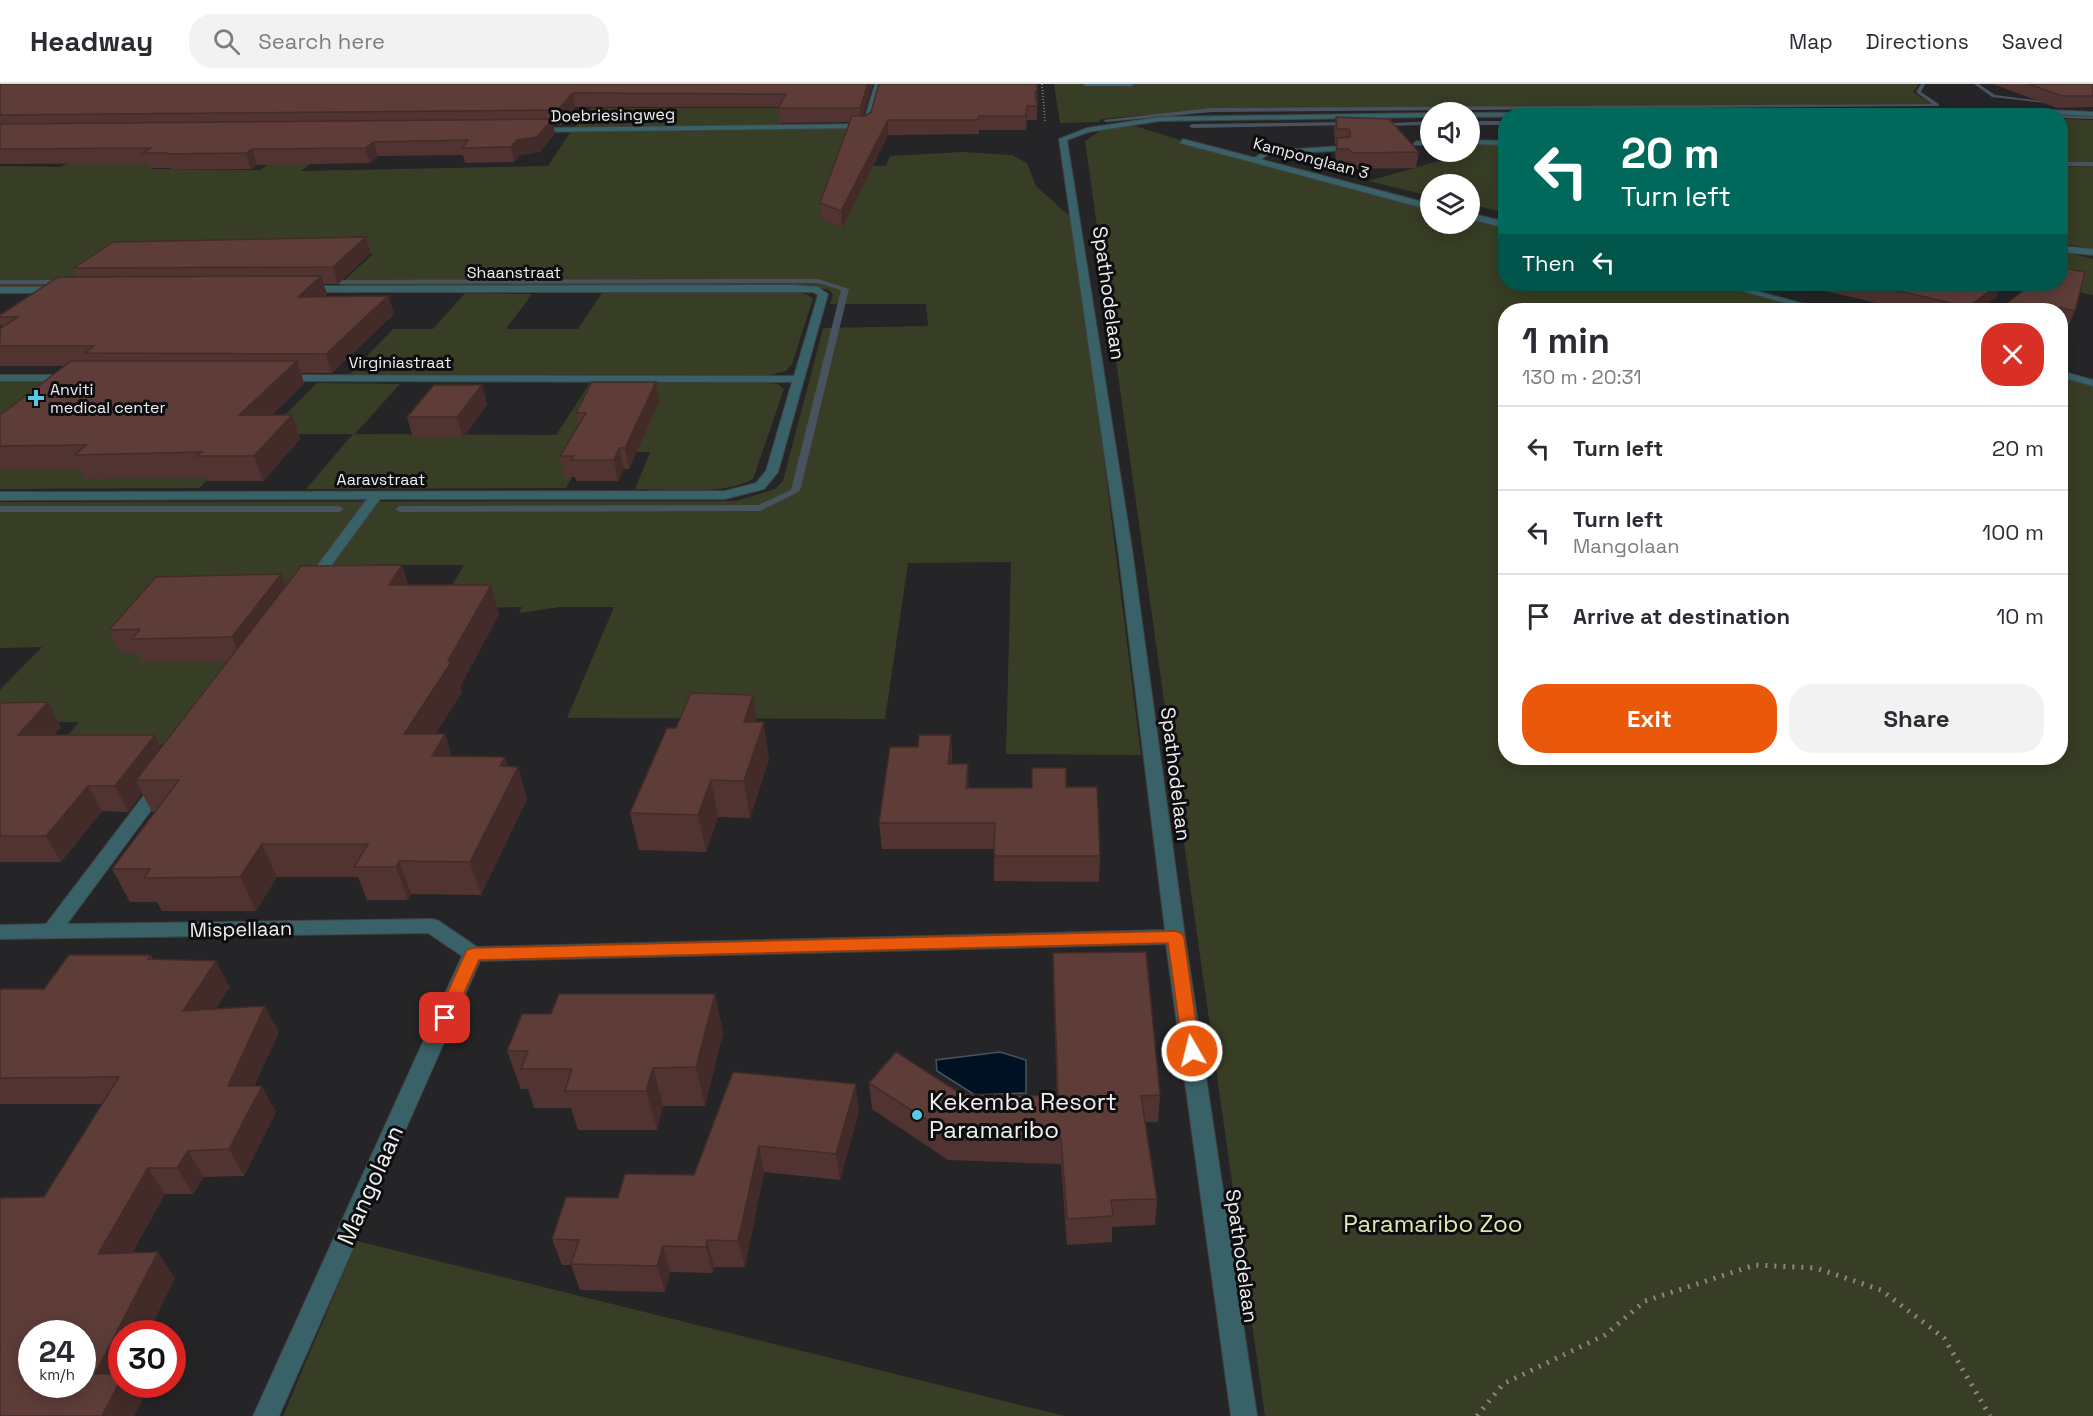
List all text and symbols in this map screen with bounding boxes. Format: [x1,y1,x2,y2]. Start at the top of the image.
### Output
search box [189,14,609,68]
text: Headway [30,23,153,59]
icon: search [210,25,243,58]
text: Search here [258,27,385,55]
text: Map [1789,28,1833,55]
text: Directions [1866,28,1969,55]
text: Saved [2002,28,2063,55]
map controls [1420,102,1480,234]
button: sound [1420,102,1480,162]
street label: Doebriesingweg [551,103,675,127]
text: 20 m [1621,127,1720,180]
street label: Kamponglaan 3 [1251,132,1371,184]
icon: left [1522,132,1600,210]
button: layers [1420,174,1480,234]
text: Turn left [1621,179,1731,214]
street label: Spathodelaan [1087,224,1131,362]
icon: left [1587,246,1620,279]
text: Then [1522,249,1575,277]
street label: Shaanstraat [467,262,561,283]
text: 1 min [1522,318,1610,364]
button: close [1981,323,2044,386]
street label: Virginiastraat [348,352,452,373]
text: 130 m · 20:31 [1522,364,1642,390]
place label: Anviti medical center [50,379,165,418]
marker: Anviti medical center [27,389,45,407]
icon: left [1522,432,1555,465]
text: Turn left [1573,434,1663,462]
text: 20 m [1992,434,2044,462]
street label: Aaravstraat [337,469,425,490]
text: Turn left [1573,505,1663,533]
icon: left [1522,516,1555,549]
text: 100 m [1982,518,2044,546]
text: Mangolaan [1573,533,1679,559]
icon: arrive [1522,600,1555,633]
text: Arrive at destination [1573,602,1790,630]
text: 10 m [1996,602,2044,630]
button: Exit [1522,684,1777,753]
button: Share [1789,684,2044,753]
street label: Spathodelaan [1155,706,1197,842]
street label: Mispellaan [190,915,292,943]
pin [419,992,470,1043]
icon: arrive [428,1001,461,1034]
position arrow [1160,1019,1224,1083]
place label: Kekemba Resort Paramaribo [929,1086,1117,1145]
marker: Kekemba Resort Paramaribo [910,1108,924,1122]
street label: Mangolaan [330,1120,410,1250]
street label: Spathodelaan [1220,1187,1264,1325]
park label: Paramaribo Zoo [1343,1208,1523,1239]
speed limit sign: 30 [108,1320,186,1398]
text: 24 [39,1332,75,1371]
text: km/h [39,1365,75,1384]

